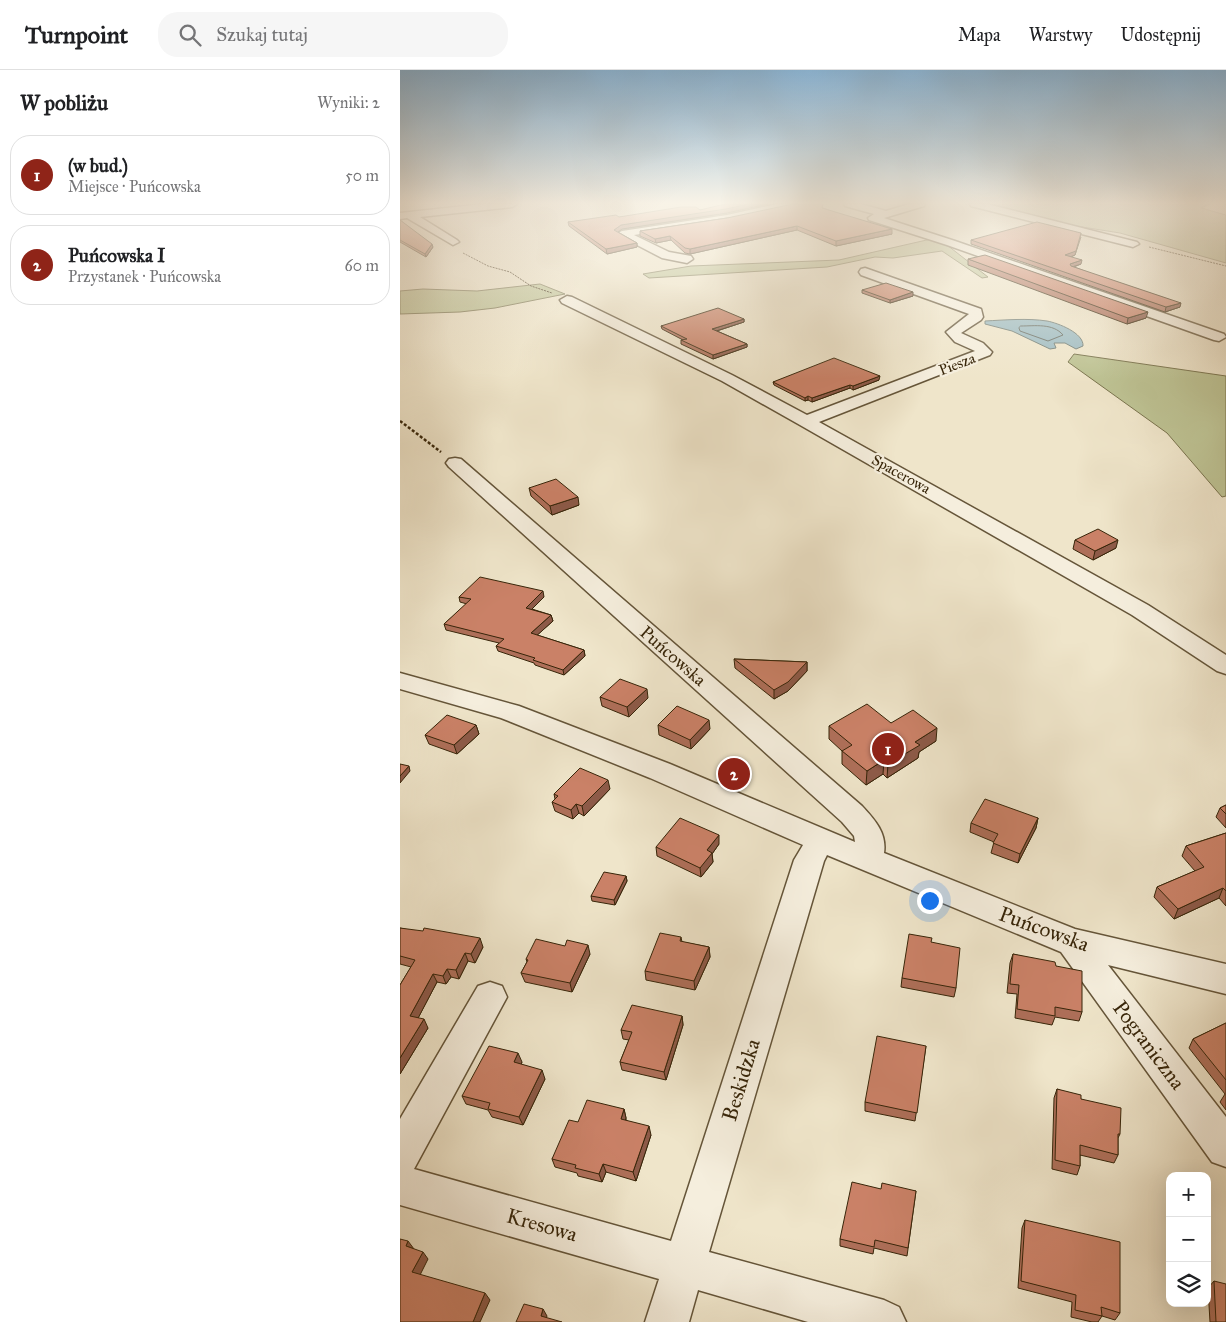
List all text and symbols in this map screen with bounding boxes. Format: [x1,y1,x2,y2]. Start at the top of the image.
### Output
search box [158,12,508,57]
text: Turnpoint [25,20,128,50]
icon: search [176,21,204,49]
text: Szukaj tutaj [216,23,308,46]
text: Mapa [958,24,1001,46]
text: Warstwy [1029,24,1092,46]
text: Udostępnij [1120,24,1201,46]
text: W pobliżu [20,90,108,116]
text: Wyniki: 2 [317,93,380,112]
text: (w bud.) [68,154,128,177]
text: 1 [34,166,40,185]
text: 50 m [345,166,379,185]
text: Miejsce · Puńcowska [68,177,201,196]
text: Puńcowska I [68,244,165,267]
text: 2 [33,256,41,275]
text: 60 m [345,256,379,275]
text: Przystanek · Puńcowska [68,267,221,286]
street label: Piesza [936,349,978,379]
street label: Spacerowa [869,451,934,498]
street label: Puńcowska [635,621,711,691]
pin: 1 [872,730,904,768]
pin: 2 [718,755,750,793]
your location [917,888,943,914]
street label: Puńcowska [995,901,1093,957]
street label: Pograniczna [1107,995,1191,1095]
street label: Beskidzka [716,1036,766,1124]
map controls [1166,1172,1211,1307]
button: + [1166,1172,1211,1217]
street label: Kresowa [504,1203,580,1247]
button: − [1166,1217,1211,1262]
button: layers [1166,1262,1211,1307]

